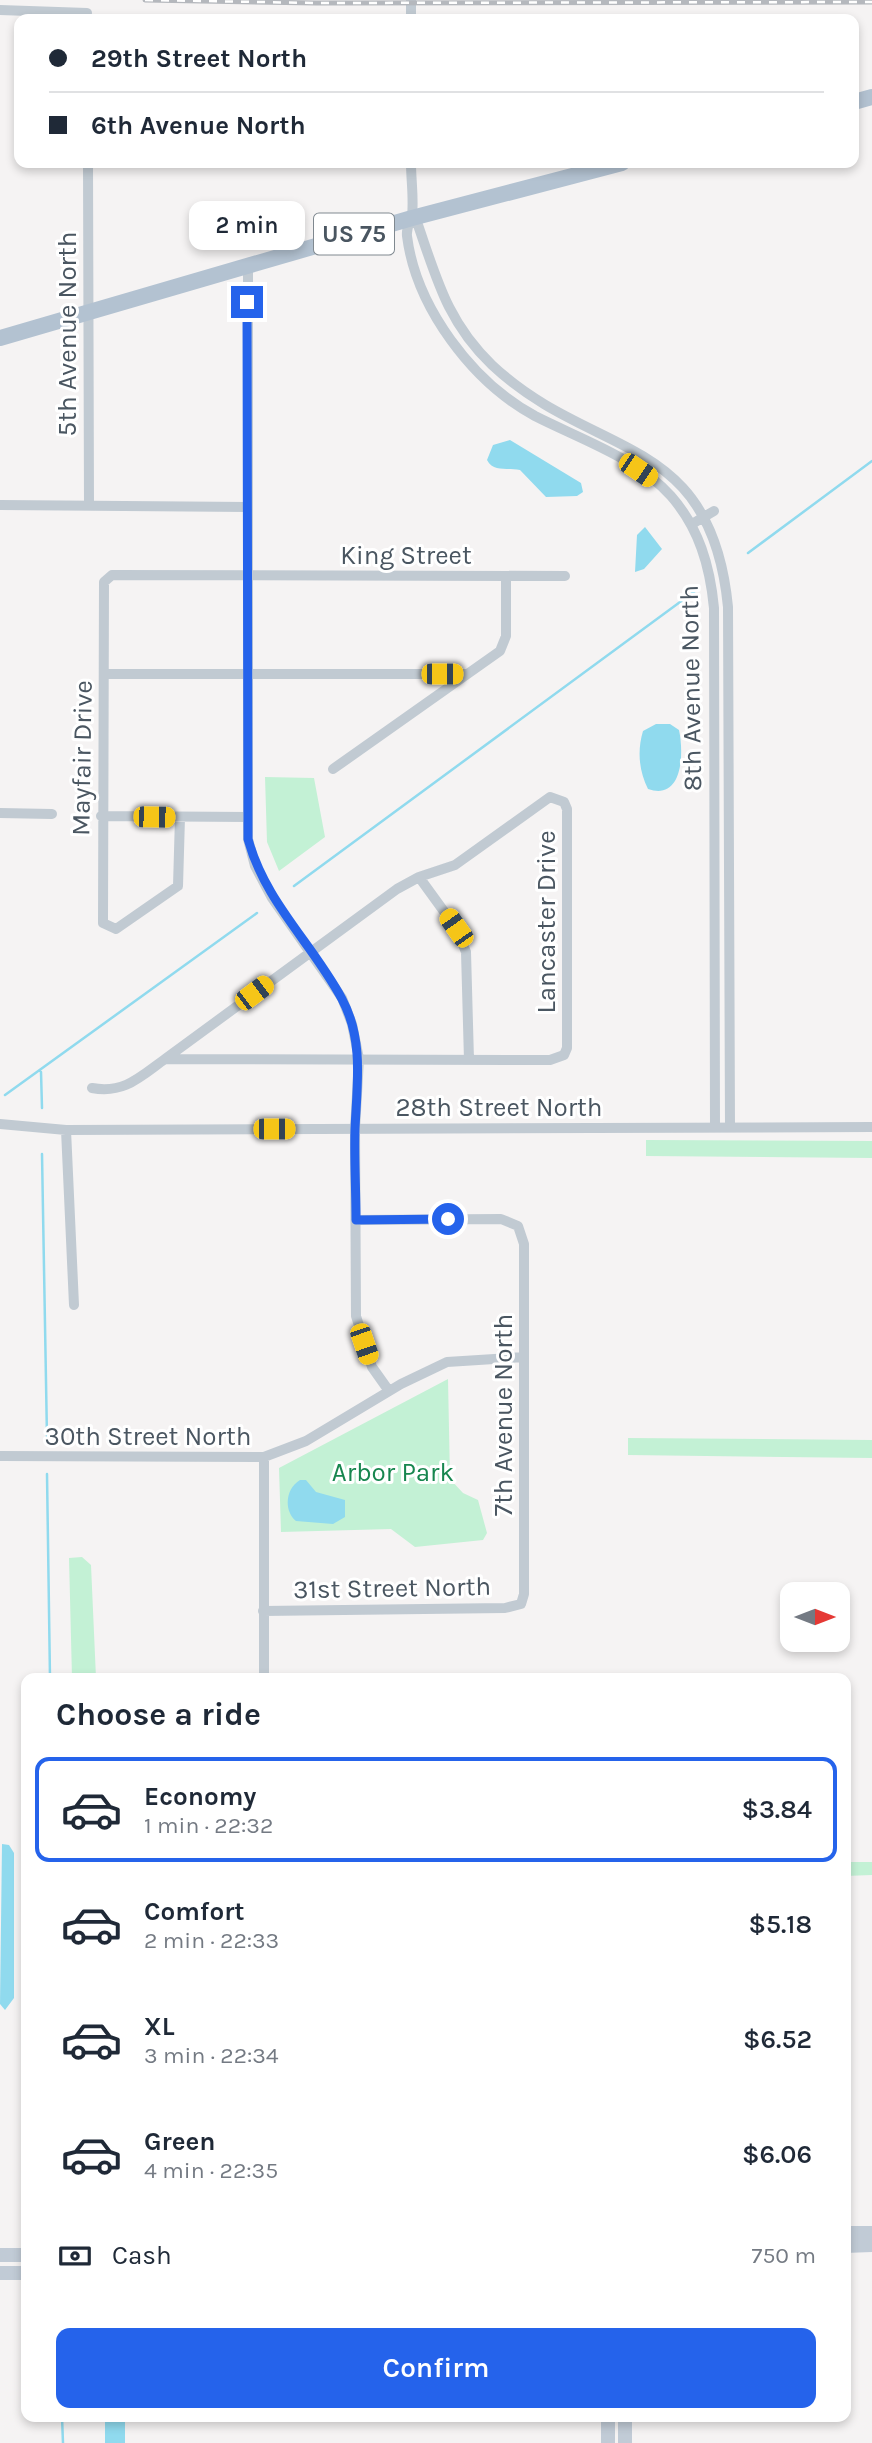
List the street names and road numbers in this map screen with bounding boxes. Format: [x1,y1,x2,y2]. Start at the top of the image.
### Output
road number: US 75 [314,214,394,255]
street label: 5th Avenue North [52,232,83,436]
street label: King Street [340,540,472,571]
street label: 8th Avenue North [674,585,708,791]
street label: Mayfair Drive [65,680,99,836]
street label: Lancaster Drive [531,831,562,1013]
street label: 28th Street North [395,1092,603,1123]
street label: 7th Avenue North [488,1314,519,1516]
street label: 30th Street North [45,1421,251,1452]
street label: 31st Street North [293,1571,491,1605]

